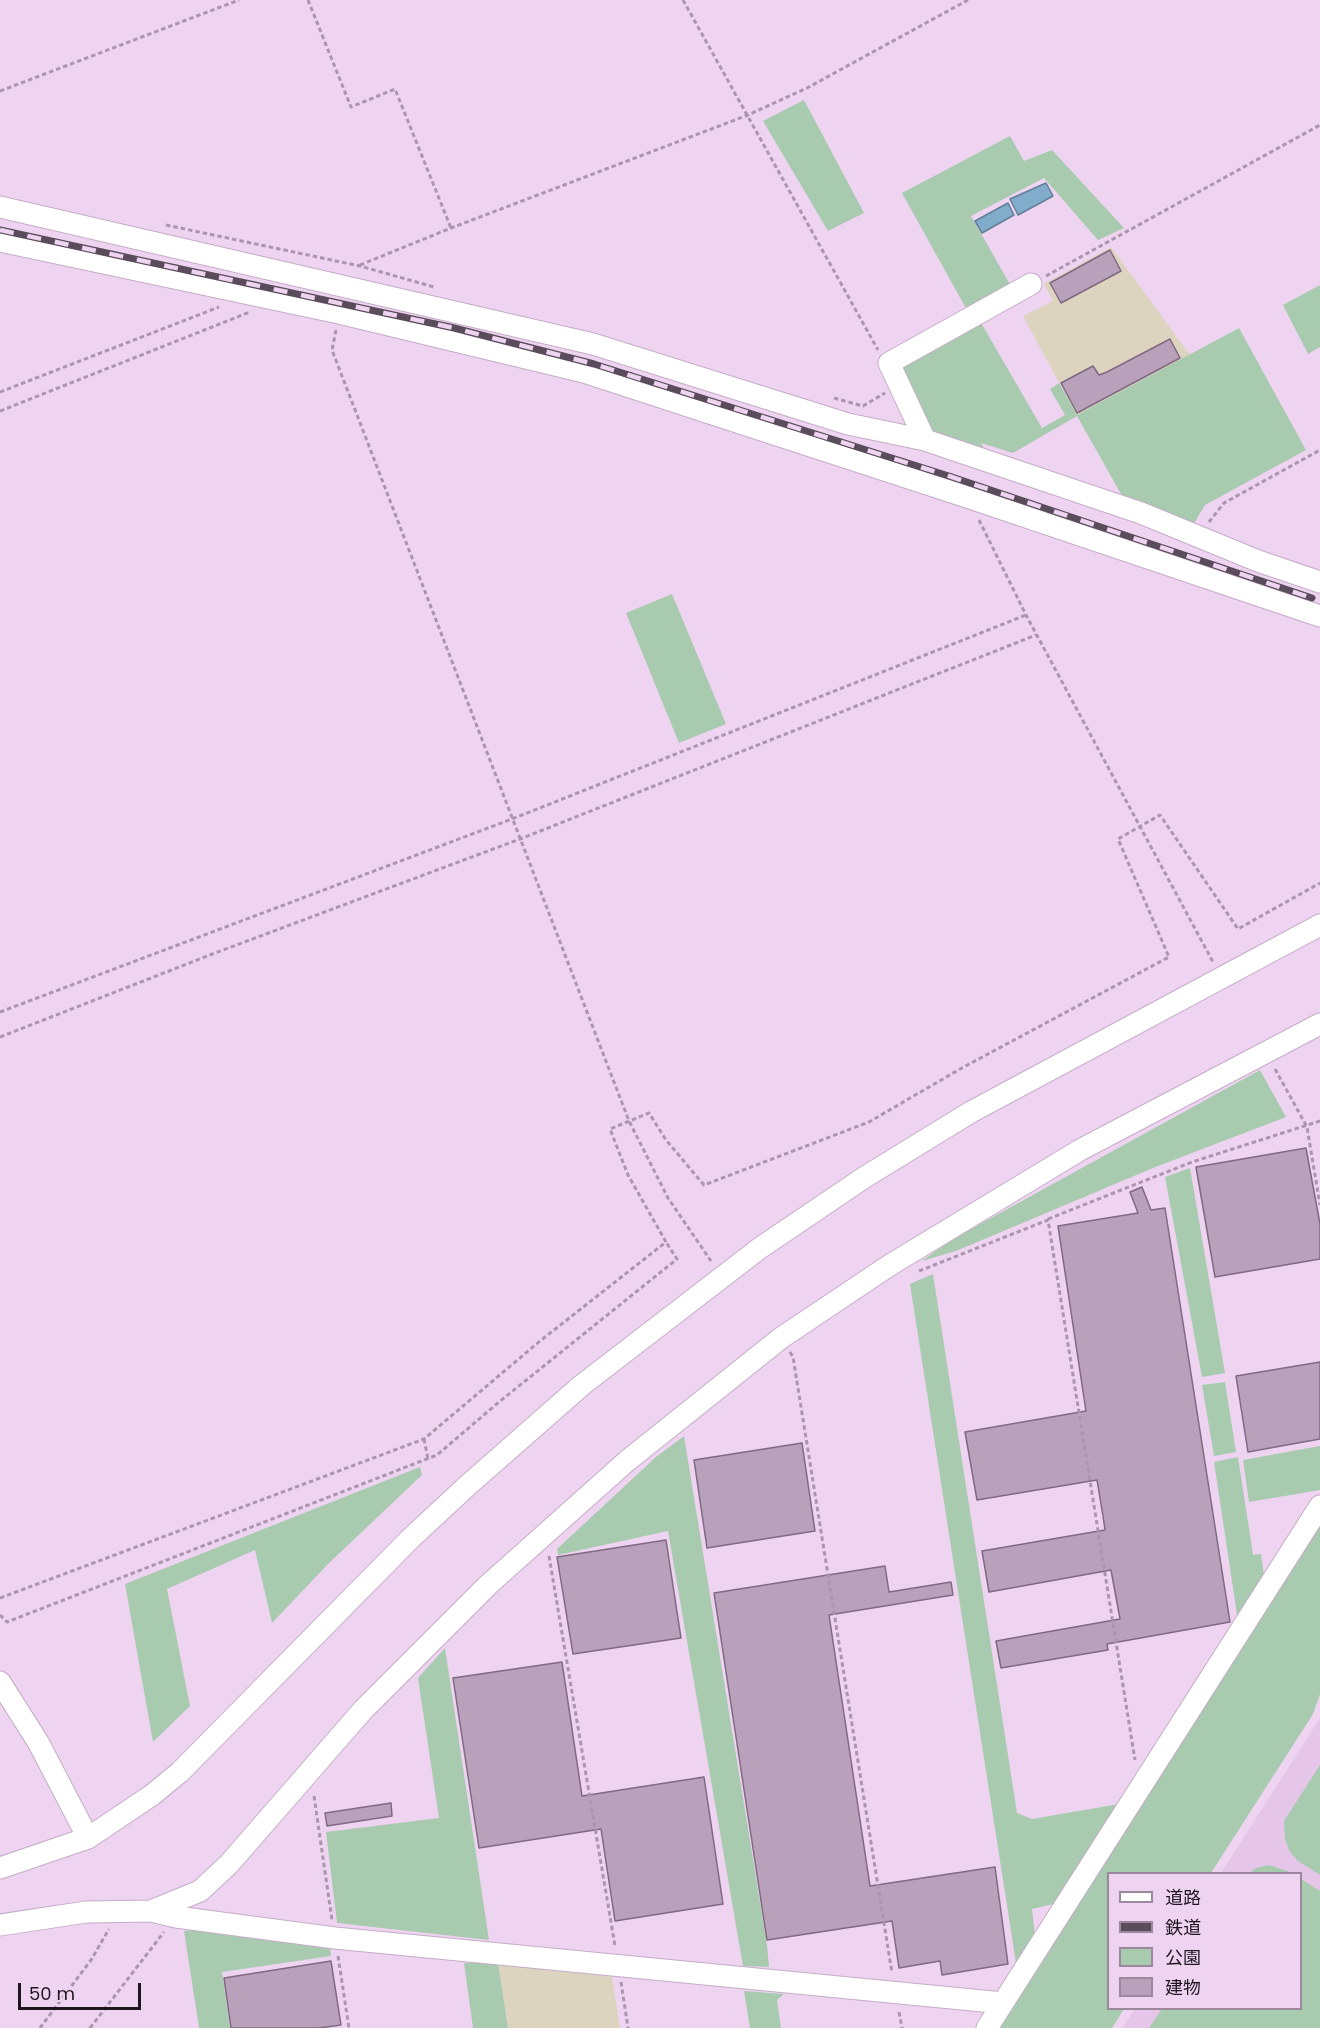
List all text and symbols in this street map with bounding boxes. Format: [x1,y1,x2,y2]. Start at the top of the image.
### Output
legend [1107,1872,1302,2010]
text: 道路 [1165,1885,1201,1910]
text: 鉄道 [1165,1915,1201,1940]
text: 公園 [1165,1945,1201,1970]
scale bar [21,1971,144,2009]
text: 建物 [1165,1975,1201,2000]
text: 50 m [29,1981,75,2006]

